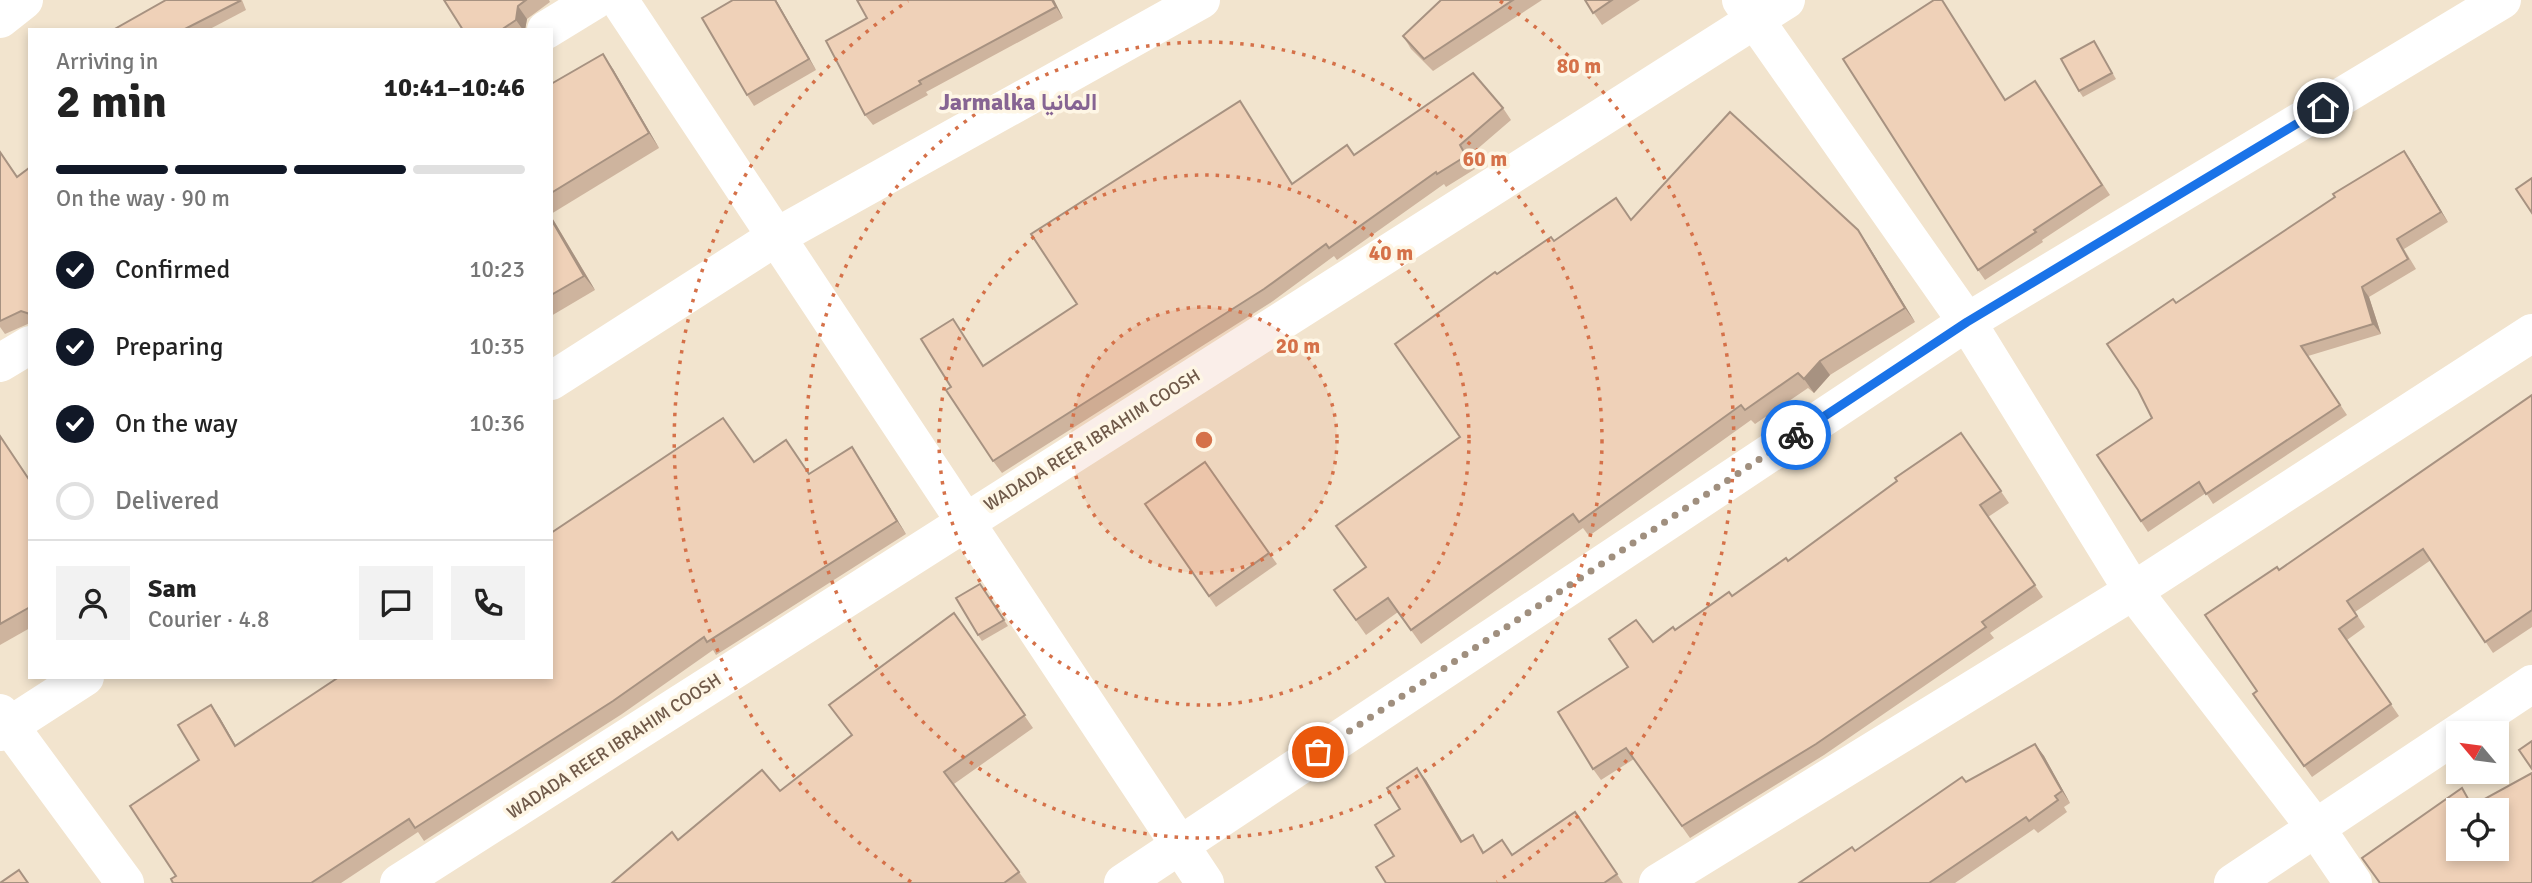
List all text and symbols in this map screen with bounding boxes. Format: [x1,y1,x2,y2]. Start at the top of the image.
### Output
text: Arriving in [56,47,158,76]
text: 80 m [1557,53,1601,79]
text: 10:41–10:46 [384,72,525,104]
text: 2 min [56,74,167,130]
pin [2293,78,2353,138]
district label: Jarmalka المانيا [939,87,1097,117]
icon: home [2304,89,2342,127]
text: 60 m [1463,146,1507,172]
text: On the way · 90 m [56,184,230,213]
text: 40 m [1369,240,1413,266]
icon: check [56,251,94,289]
text: Confirmed [115,254,230,286]
text: 10:23 [469,255,525,284]
icon: check [56,328,94,366]
text: Preparing [115,331,223,363]
text: 10:35 [469,332,525,361]
text: 20 m [1276,333,1320,359]
street label: WADADA REER IBRAHIM COOSH [980,364,1204,516]
courier [1761,400,1831,470]
icon: check [56,405,94,443]
text: On the way [115,408,238,440]
text: 10:36 [469,409,525,438]
icon: bike [1777,416,1815,454]
centre of rings [1192,428,1216,452]
text: Delivered [115,485,220,517]
button: person [56,566,130,640]
button: chat [359,566,433,640]
button: phone [451,566,525,640]
text: Sam [148,573,197,605]
text: Courier · 4.8 [148,605,269,634]
street label: WADADA REER IBRAHIM COOSH [503,668,725,824]
north arrow [2446,721,2510,784]
map controls [2446,721,2509,861]
pin [1288,722,1348,782]
icon: bag [1299,733,1337,771]
button: locate [2446,798,2509,861]

